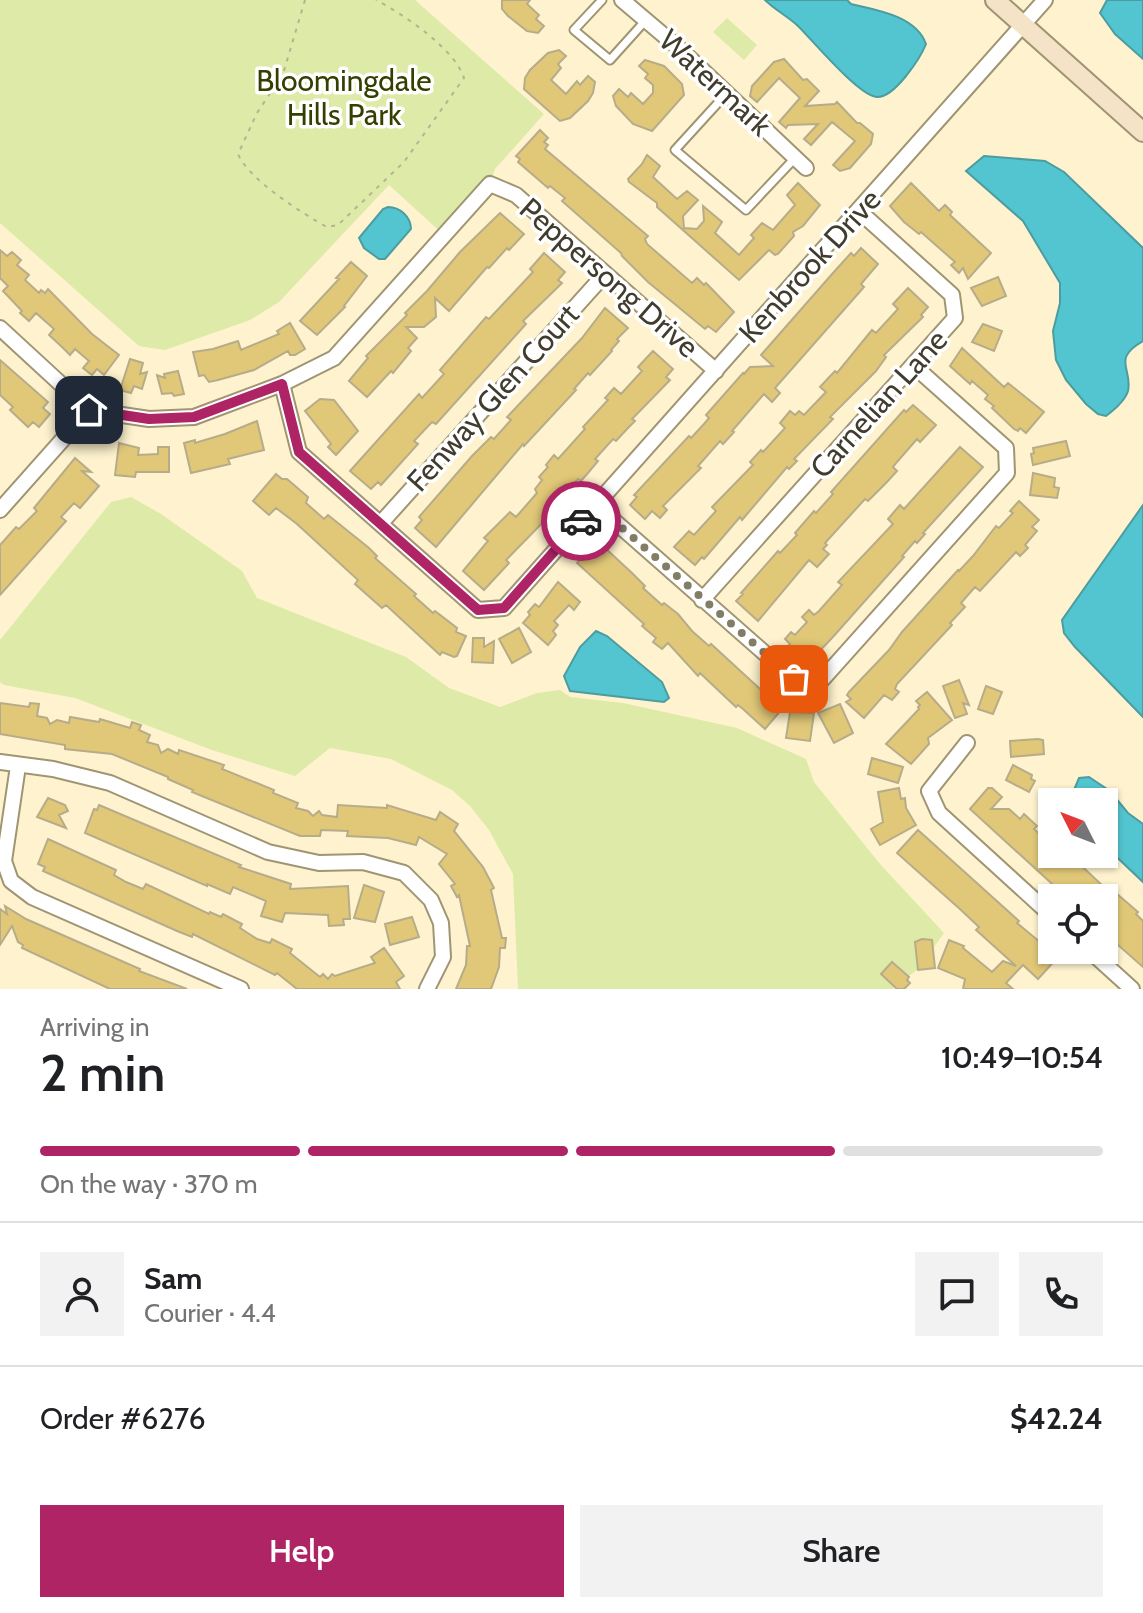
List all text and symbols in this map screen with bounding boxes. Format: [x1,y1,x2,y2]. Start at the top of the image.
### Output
street label: Watermark [652,21,779,144]
park label: Bloomingdale Hills Park [256,62,432,133]
street label: Kenbrook Drive [731,181,888,350]
street label: Peppersong Drive [512,190,706,365]
street label: Fenway Glen Court [399,296,586,499]
street label: Carnelian Lane [802,322,955,486]
pin [55,376,123,444]
icon: home [67,388,111,432]
courier [541,481,621,561]
icon: car [559,499,603,543]
pin [760,645,828,713]
icon: bag [772,657,816,701]
north arrow [1038,788,1118,868]
map controls [1038,788,1118,964]
button: locate [1038,884,1118,964]
text: Arriving in [40,1011,150,1043]
text: 10:49–10:54 [941,1039,1103,1076]
text: 2 min [40,1041,165,1104]
text: On the way · 370 m [40,1168,258,1200]
button: person [40,1252,124,1336]
button: chat [915,1252,999,1336]
button: phone [1019,1252,1103,1336]
text: Sam [144,1260,202,1297]
text: Courier · 4.4 [144,1297,276,1329]
text: Order #6276 [40,1400,206,1437]
text: $42.24 [1010,1400,1103,1437]
button: Help [40,1505,564,1597]
button: Share [580,1505,1103,1597]

